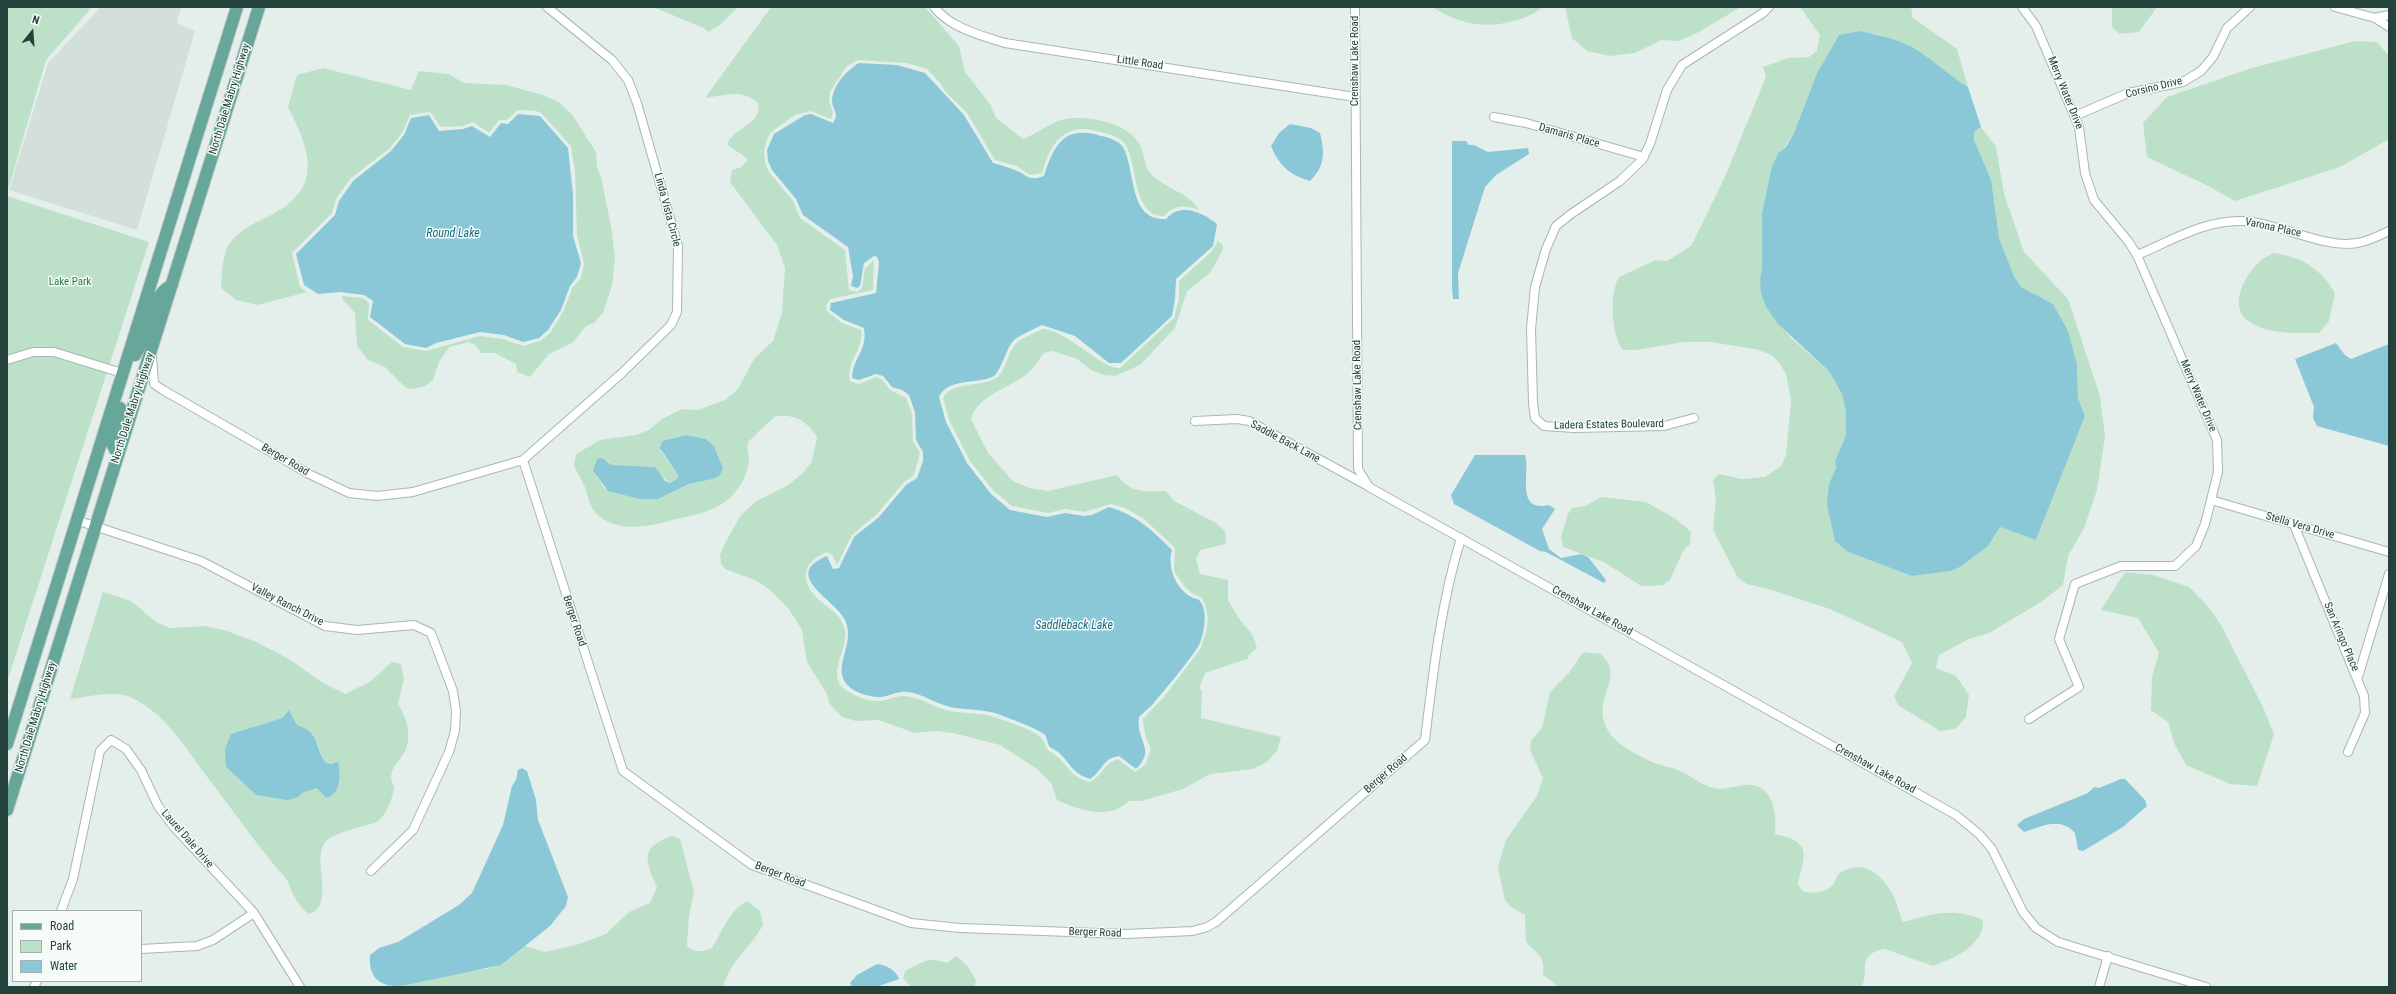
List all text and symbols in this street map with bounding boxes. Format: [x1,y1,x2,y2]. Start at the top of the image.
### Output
north arrow [12,12,52,52]
text: N [31,13,41,27]
street label: Crenshaw Lake Road [1348,16,1362,106]
street label: North Dale Mabry Highway [207,42,253,156]
street label: Little Road [1116,53,1164,73]
street label: Merry Water Drive [2044,55,2086,131]
street label: Corsino Drive [2124,75,2184,101]
street label: Damaris Place [1537,121,1601,151]
street label: Linda Vista Circle [651,172,683,248]
street label: Varona Place [2244,216,2302,240]
water label: Round Lake [426,227,480,241]
park label: Lake Park [49,275,91,289]
street label: Crenshaw Lake Road [1351,340,1365,430]
street label: North Dale Mabry Highway [109,351,157,465]
street label: Merry Water Drive [2177,358,2219,434]
street label: Ladera Estates Boulevard [1554,417,1664,433]
street label: Saddle Back Lane [1248,418,1322,466]
street label: Berger Road [259,441,311,479]
street label: Stella Vera Drive [2264,510,2336,542]
street label: Valley Ranch Drive [248,581,326,629]
street label: Crenshaw Lake Road [1549,583,1635,639]
street label: Berger Road [560,594,588,648]
street label: San Aringo Place [2320,600,2362,674]
water label: Saddleback Lake [1035,619,1113,633]
street label: North Dale Mabry Highway [13,660,59,774]
street label: Crenshaw Lake Road [1832,741,1918,797]
street label: Berger Road [1362,752,1410,796]
street label: Laurel Dale Drive [158,807,216,871]
street label: Berger Road [753,859,807,891]
legend [12,910,142,982]
text: Road [50,919,74,933]
street label: Berger Road [1068,925,1122,941]
text: Park [50,939,71,953]
text: Water [50,959,78,973]

